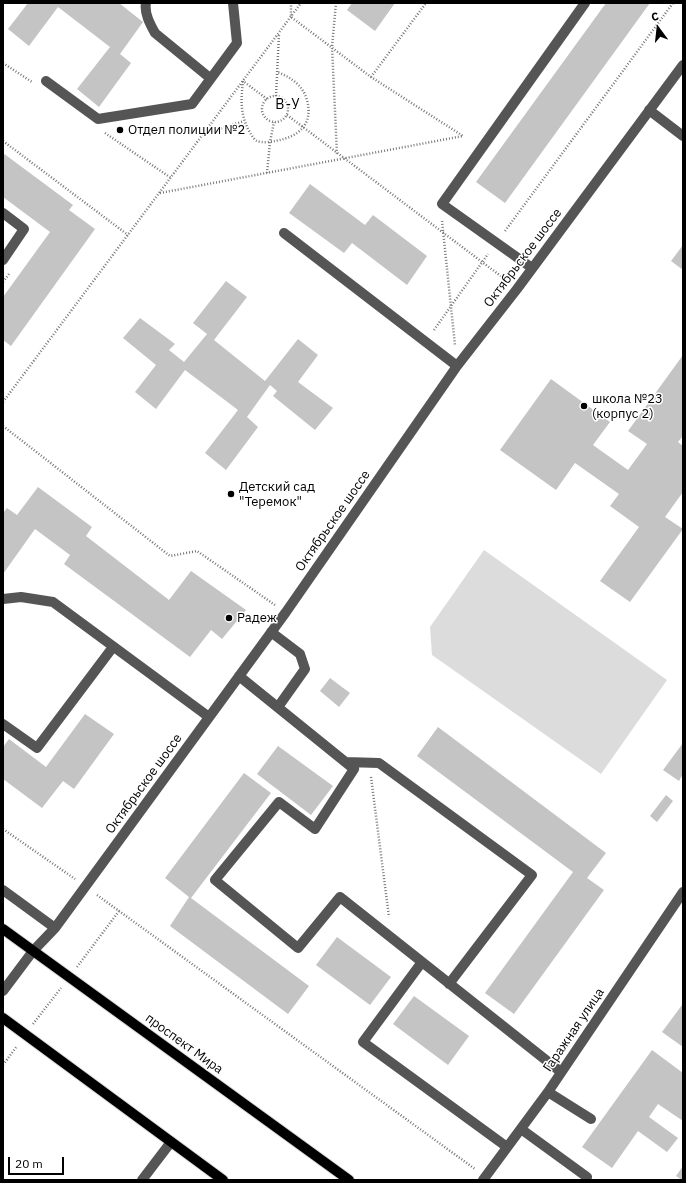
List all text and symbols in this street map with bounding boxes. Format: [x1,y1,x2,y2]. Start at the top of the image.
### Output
north arrow [638,8,678,48]
text: С [650,9,660,24]
district label: В-У [275,97,301,113]
place label: Отдел полиции №2 [128,122,245,138]
marker: Отдел полиции №2 [115,125,125,135]
street label: Октябрьское шоссе [481,206,565,310]
place label: школа №23 (корпус 2) [592,391,663,422]
marker: школа №23 (корпус 2) [579,401,589,411]
street label: Октябрьское шоссе [292,468,374,574]
place label: Детский сад "Теремок" [239,479,315,510]
marker: Детский сад "Теремок" [226,489,236,499]
place label: Радеж [237,610,277,626]
marker: Радеж [224,613,234,623]
street label: Октябрьское шоссе [103,731,185,837]
street label: Гаражная улица [540,985,608,1075]
street label: проспект Мира [142,1011,226,1077]
scale bar [10,1149,66,1175]
text: 20 m [15,1156,43,1171]

